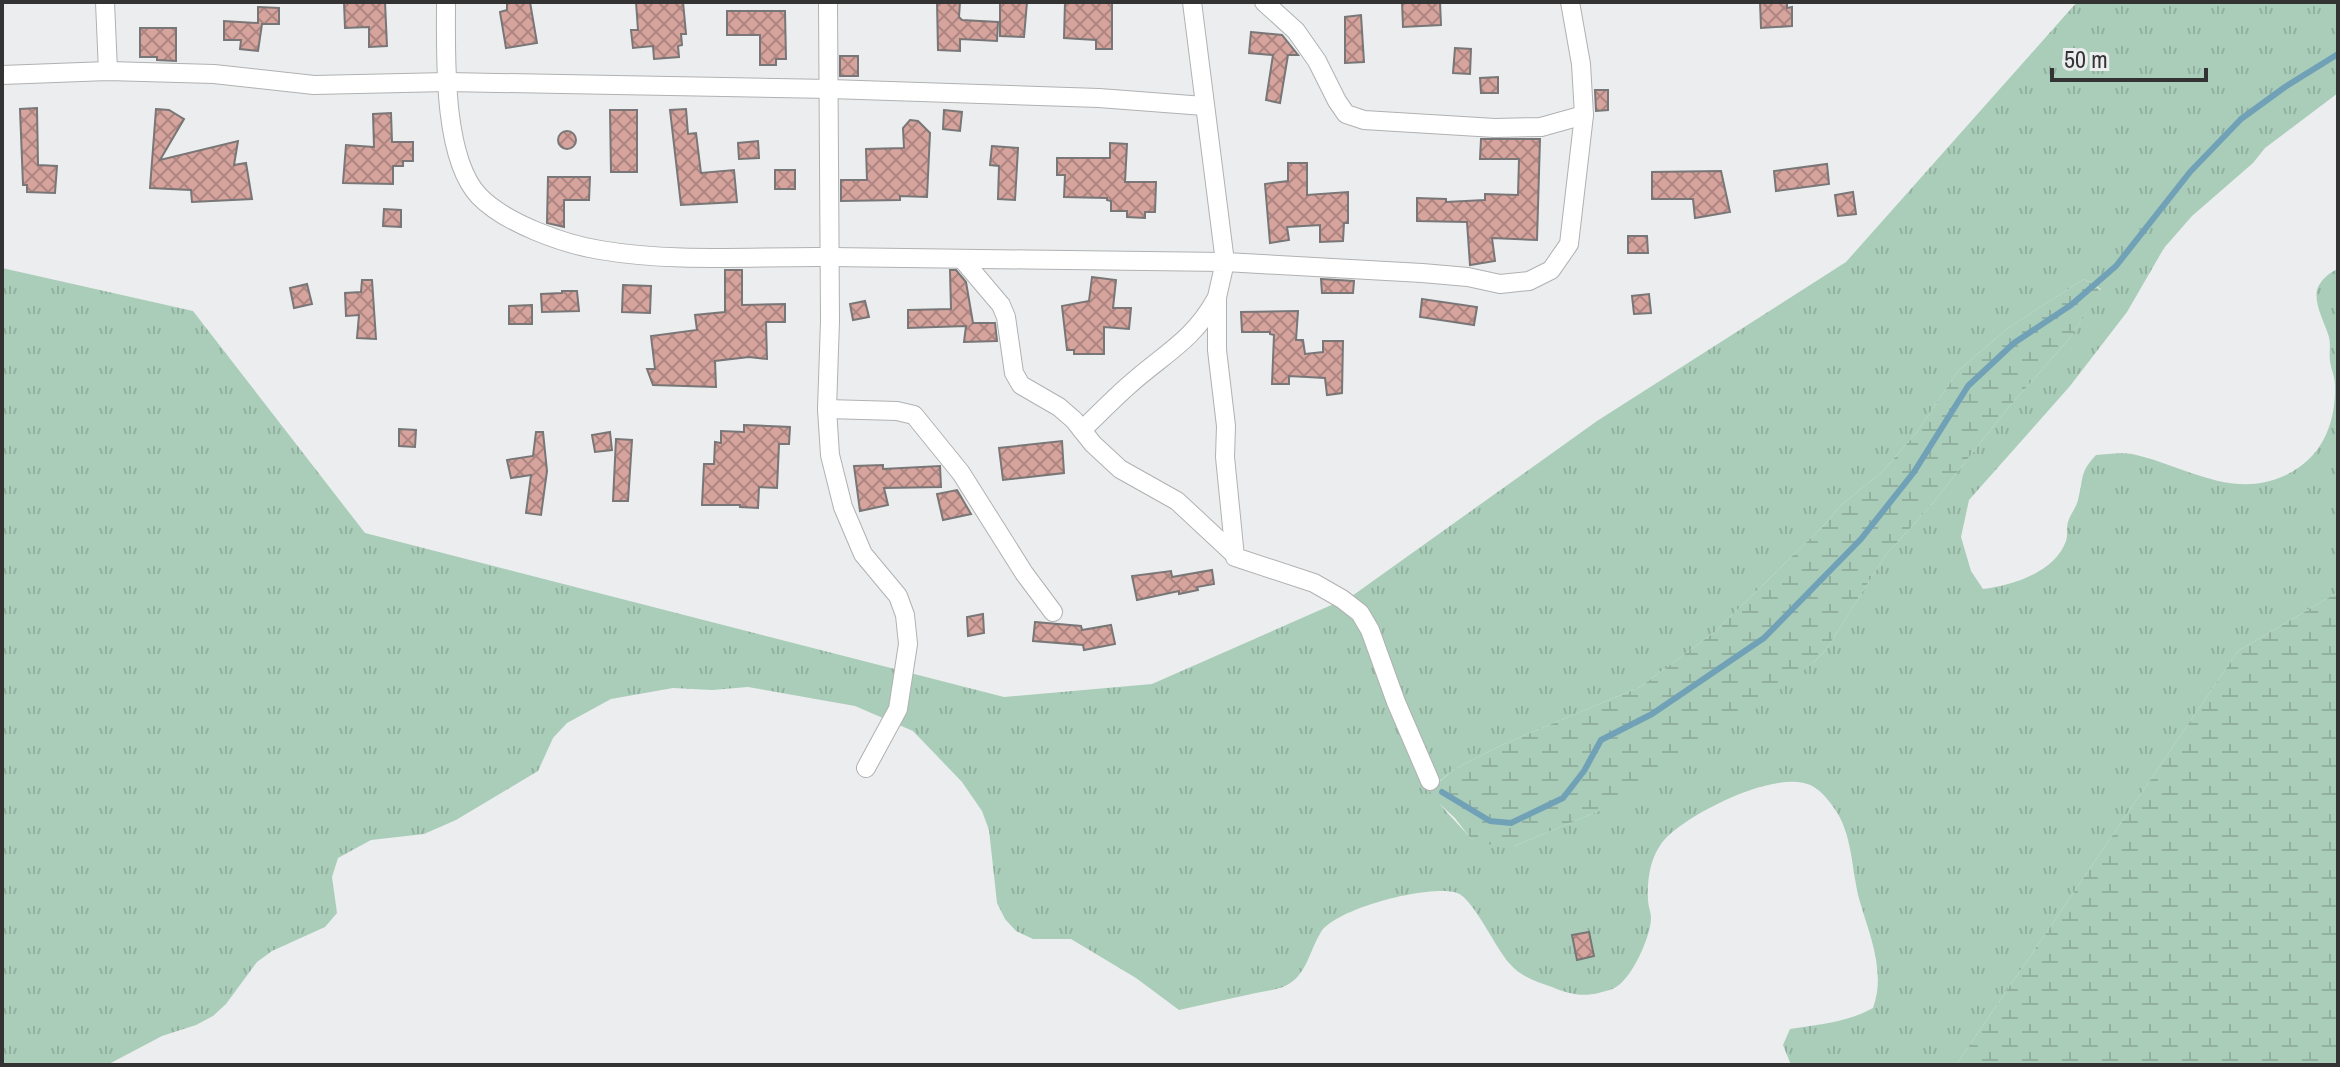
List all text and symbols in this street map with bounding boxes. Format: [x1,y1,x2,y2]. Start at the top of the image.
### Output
scale bar [2052,32,2206,82]
text: 50 m [2064,43,2108,75]

